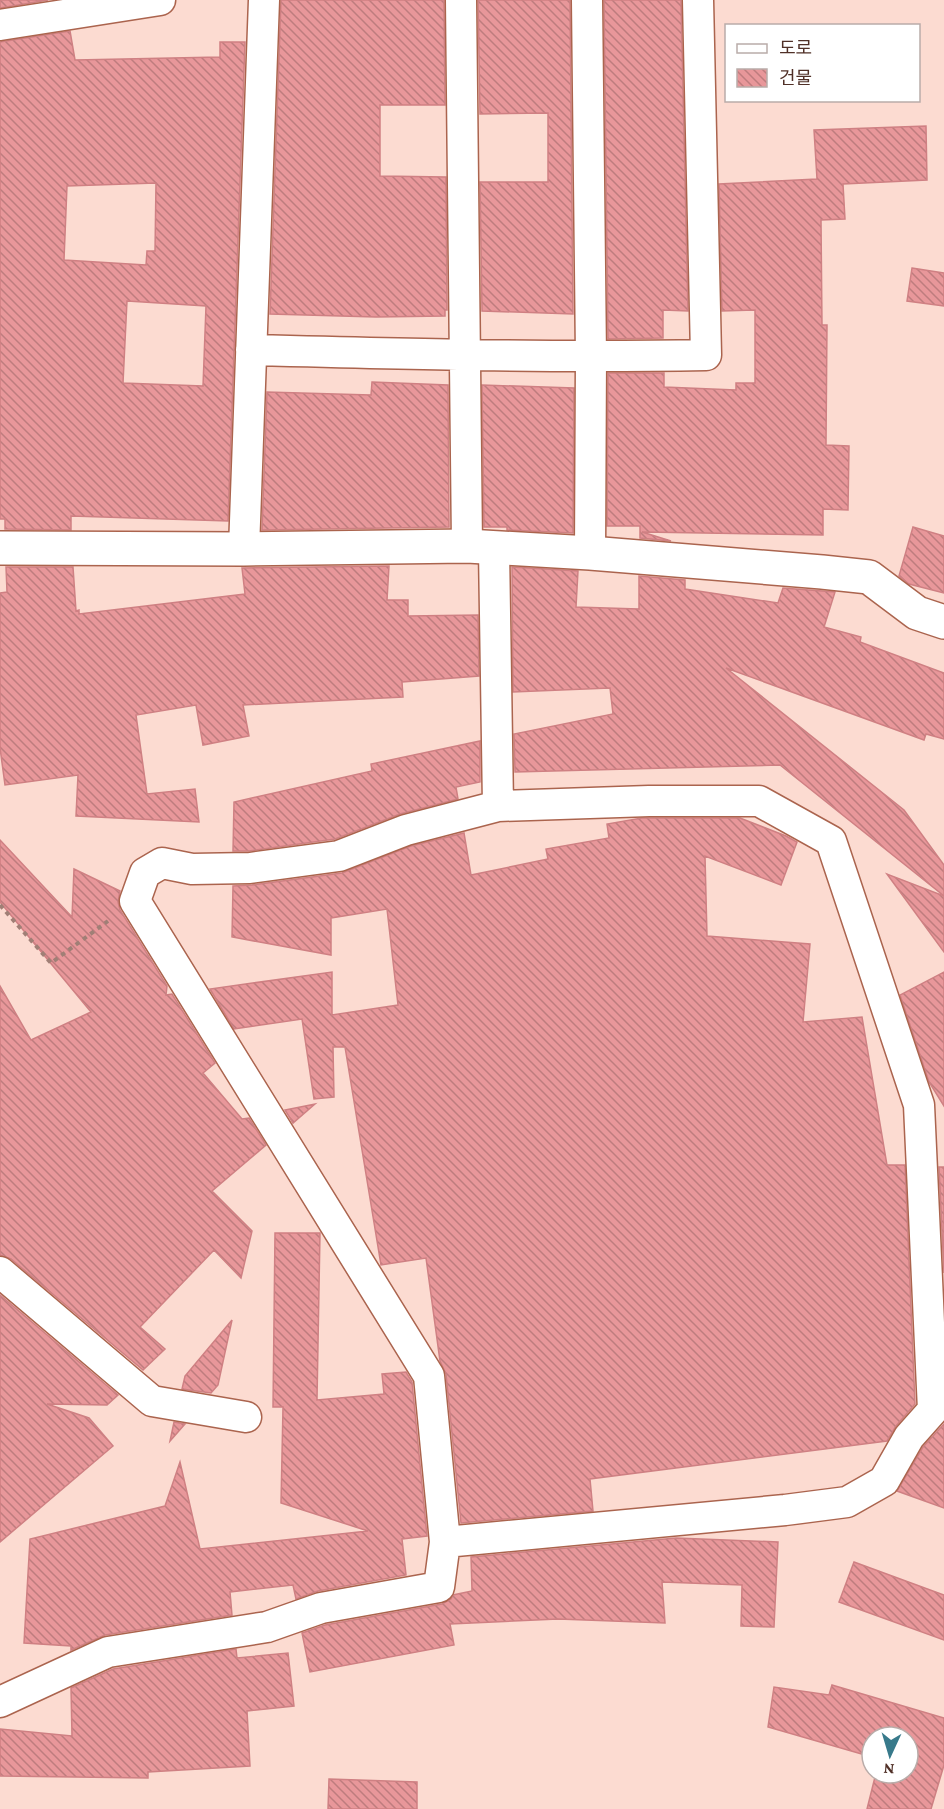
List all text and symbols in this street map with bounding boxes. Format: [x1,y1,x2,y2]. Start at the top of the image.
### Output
legend [725,24,920,102]
text: 도로 [779,38,812,58]
text: 건물 [779,68,812,88]
north arrow [860,1725,920,1785]
text: N [883,1761,895,1778]

